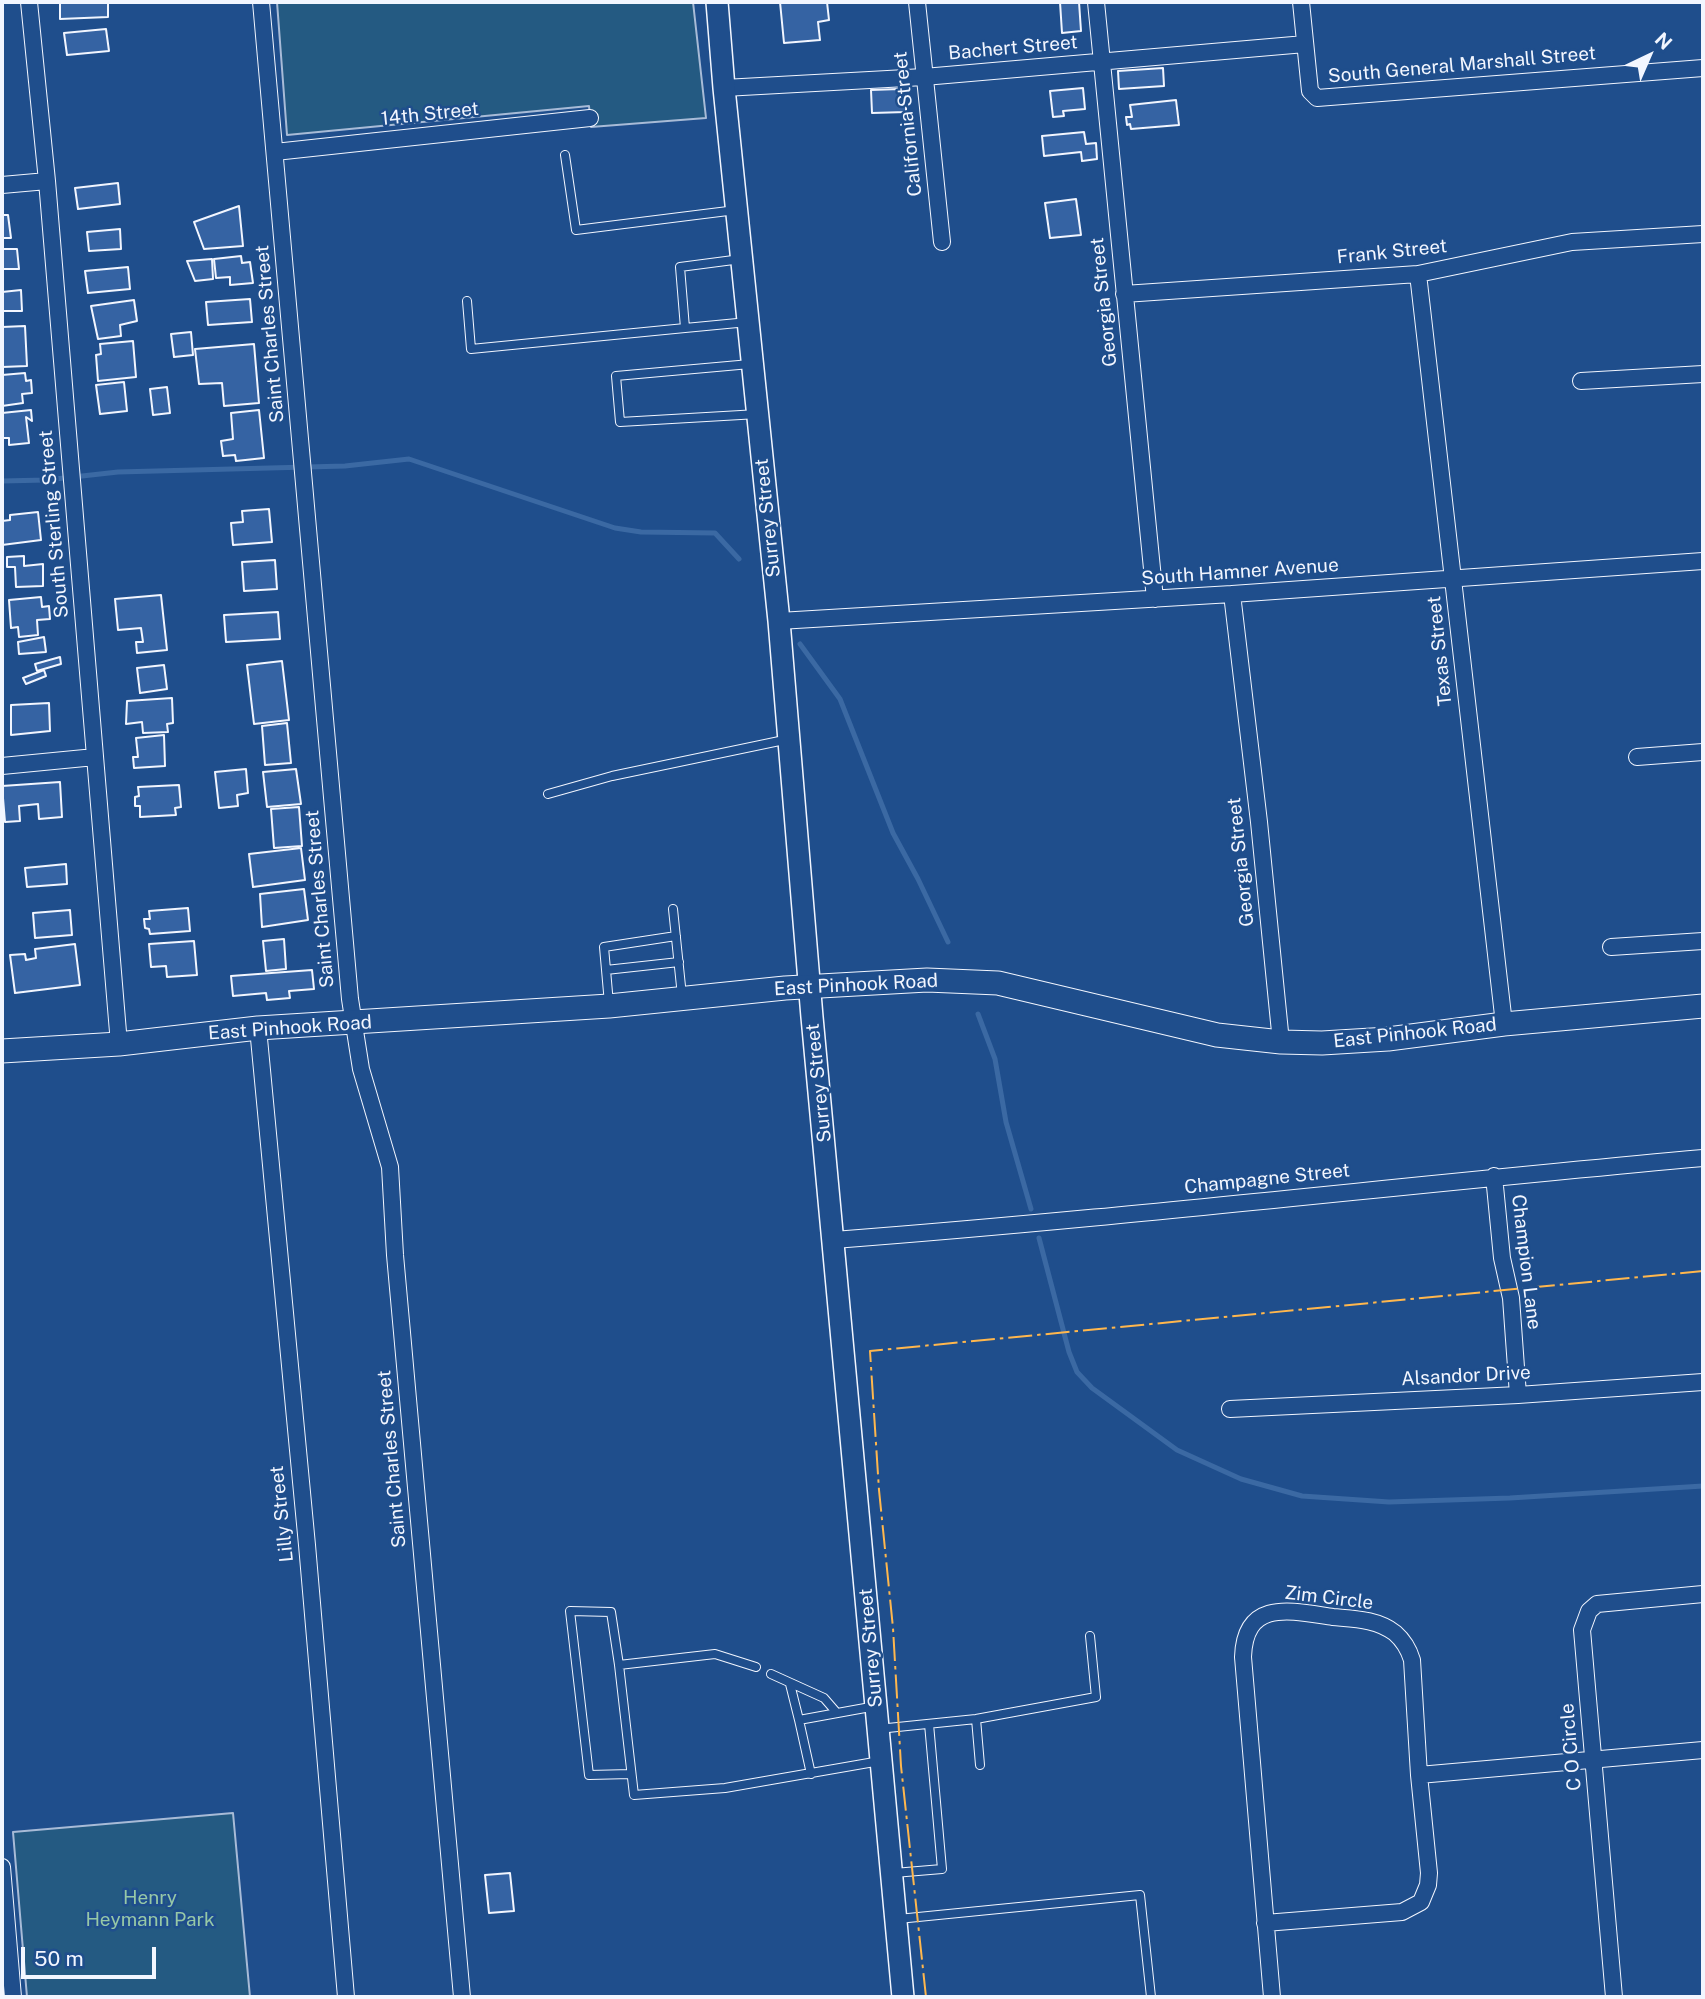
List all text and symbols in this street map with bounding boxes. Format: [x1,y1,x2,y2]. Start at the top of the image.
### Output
north arrow [1614,21,1684,91]
text: N [1651,28,1677,54]
street label: Bachert Street [947,31,1079,65]
street label: South General Marshall Street [1327,42,1597,88]
street label: California Street [889,50,927,198]
street label: 14th Street [380,98,480,130]
street label: Frank Street [1336,235,1448,269]
street label: Georgia Street [1086,236,1122,368]
street label: Saint Charles Street [251,244,289,424]
street label: South Sterling Street [34,429,74,619]
street label: Surrey Street [750,457,786,579]
street label: South Hamner Avenue [1140,554,1340,590]
street label: Texas Street [1423,595,1457,707]
street label: Georgia Street [1223,796,1259,928]
street label: Saint Charles Street [301,809,339,989]
street label: East Pinhook Road [773,969,939,1001]
street label: East Pinhook Road [207,1011,373,1045]
street label: East Pinhook Road [1332,1013,1498,1053]
street label: Surrey Street [801,1022,837,1144]
street label: Champagne Street [1183,1159,1351,1199]
street label: Champion Lane [1506,1193,1546,1331]
street label: Alsandor Drive [1401,1361,1531,1391]
street label: Saint Charles Street [373,1369,411,1549]
street label: Lilly Street [266,1465,298,1563]
street label: Zim Circle [1283,1581,1375,1615]
street label: Surrey Street [854,1587,888,1709]
street label: C O Circle [1556,1702,1586,1792]
park label: Henry Heymann Park [85,1887,215,1931]
scale bar [24,1932,159,1976]
text: 50 m [34,1946,84,1971]

